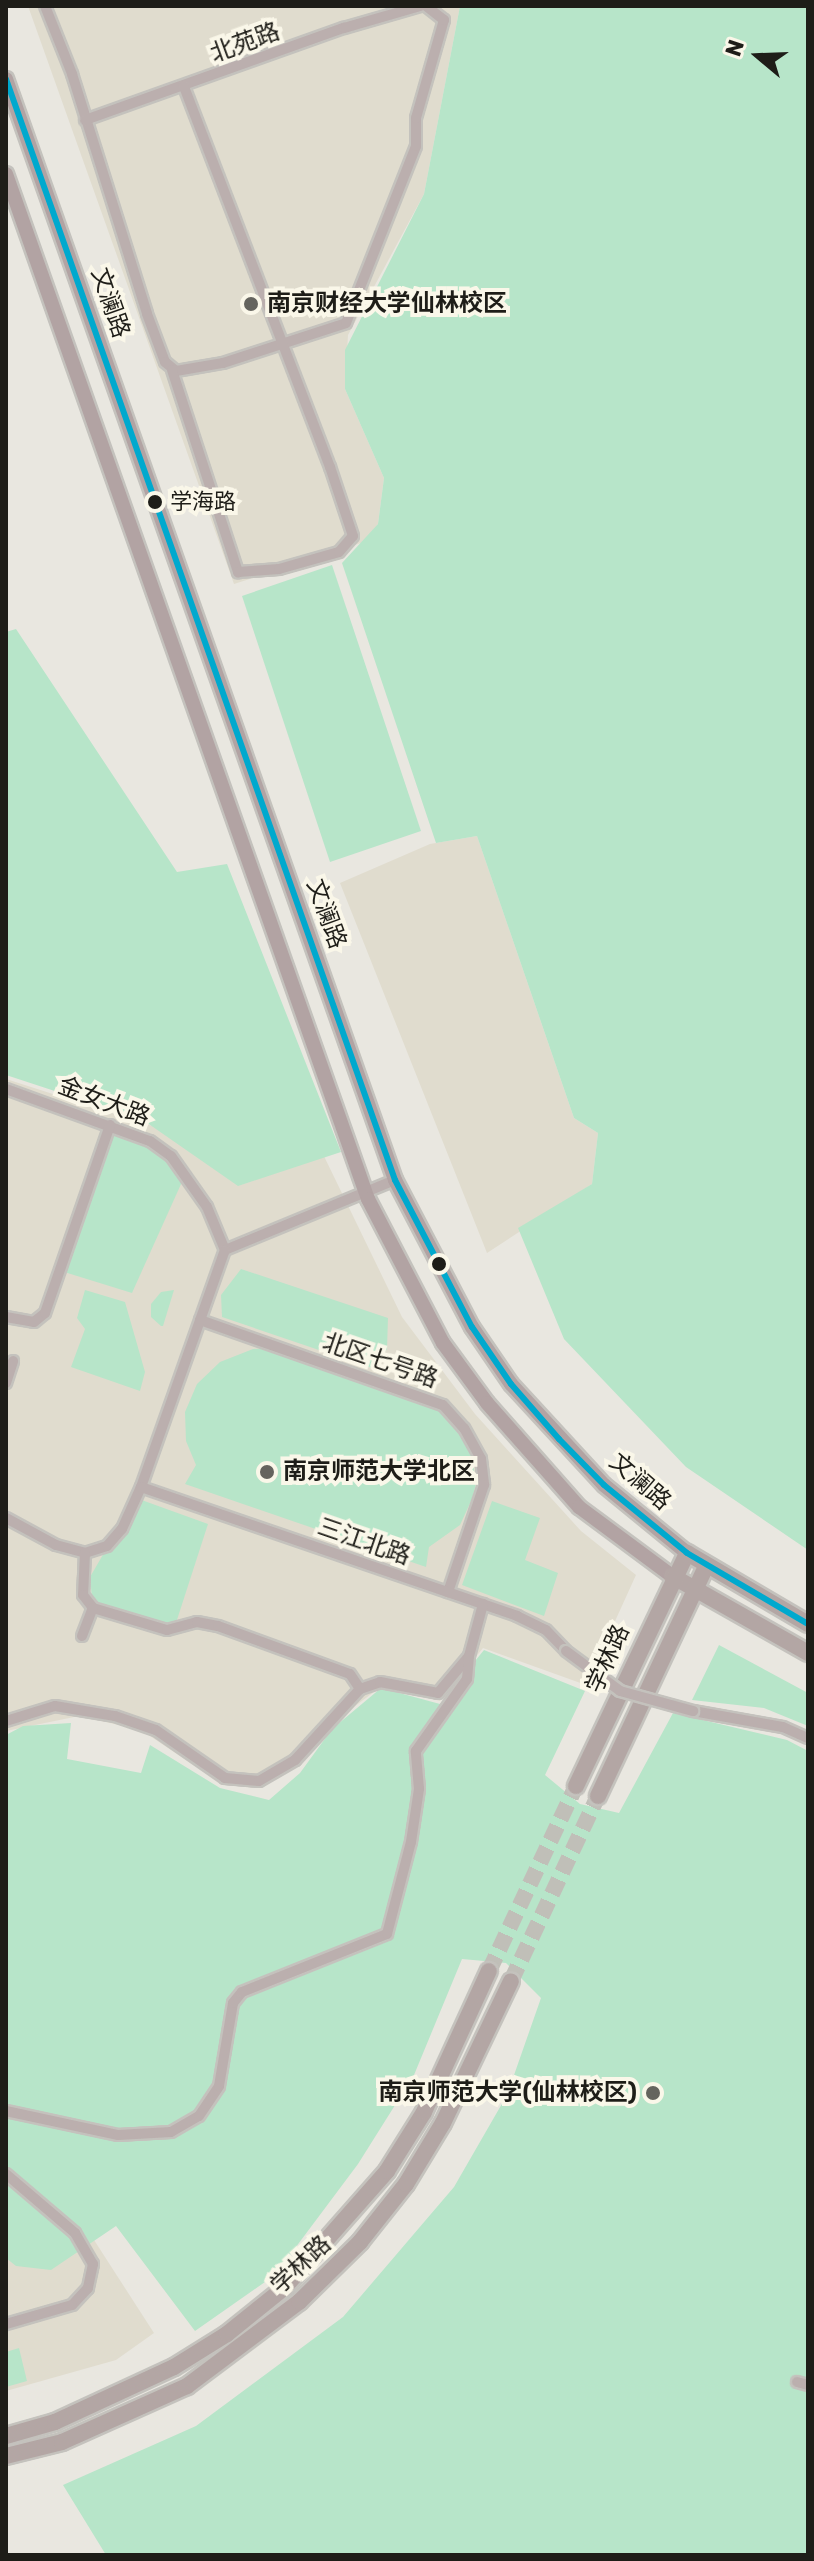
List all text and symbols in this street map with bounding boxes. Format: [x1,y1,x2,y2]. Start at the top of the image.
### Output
north arrow [718,16,798,96]
street label: 北苑路 [206,17,284,69]
text: N [719,36,750,60]
street label: 文澜路 [85,264,135,342]
place label: 南京财经大学仙林校区 [267,290,507,318]
marker: 南京财经大学仙林校区 [242,295,260,313]
place label: 学海路 [170,489,236,515]
marker: 学海路 [147,494,163,510]
street label: 文澜路 [300,875,352,953]
street label: 金女大路 [54,1071,154,1133]
unlabelled marker [431,1256,447,1272]
street label: 北区七号路 [319,1328,441,1394]
street label: 文澜路 [603,1448,677,1516]
place label: 南京师范大学北区 [283,1458,475,1486]
marker: 南京师范大学北区 [258,1463,276,1481]
street label: 三江北路 [314,1513,414,1571]
street label: 学林路 [580,1620,636,1698]
place label: 南京师范大学(仙林校区) [379,2079,637,2107]
marker: 南京师范大学(仙林校区) [644,2084,662,2102]
street label: 学林路 [265,2230,337,2300]

